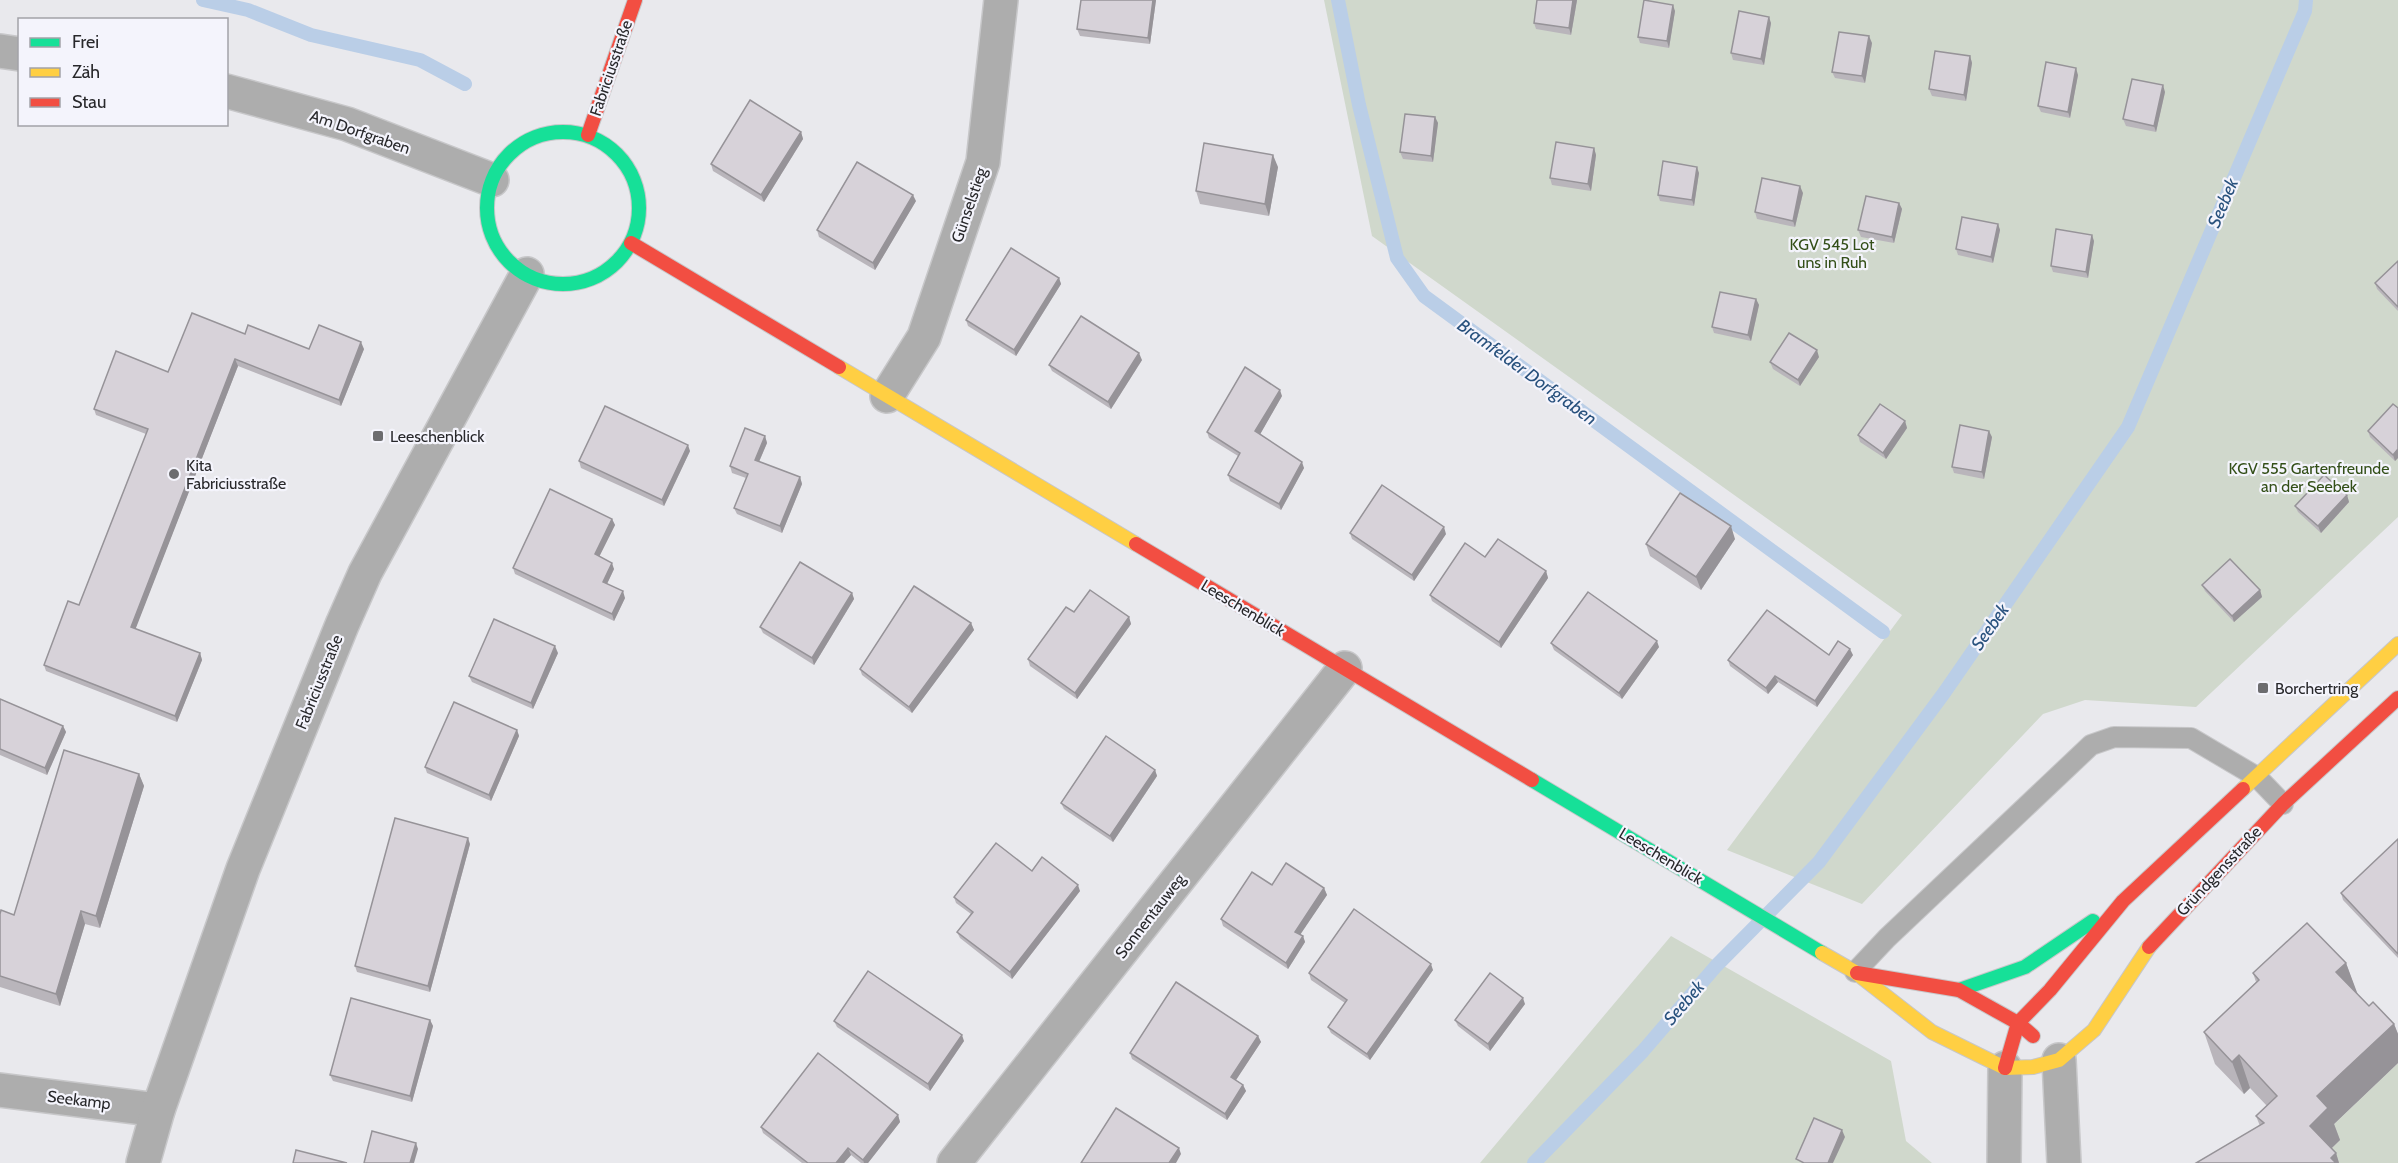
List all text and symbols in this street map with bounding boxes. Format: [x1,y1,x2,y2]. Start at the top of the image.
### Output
legend [18,18,228,126]
street label: Fabriciusstraße [586,18,636,118]
text: Frei [72,31,99,53]
text: Zäh [72,61,100,83]
text: Stau [72,91,106,113]
street label: Am Dorfgraben [307,106,413,158]
street label: Günselstieg [947,164,991,245]
water label: Seebek [2203,174,2244,231]
park label: KGV 545 Lot uns in Ruh [1790,235,1875,272]
water label: Bramfelder Dorfgraben [1453,314,1601,430]
place label: Leeschenblick [390,427,485,446]
marker: Leeschenblick [371,429,385,443]
place label: Kita Fabriciusstraße [186,456,286,493]
park label: KGV 555 Gartenfreunde an der Seebek [2229,459,2389,496]
marker: Kita Fabriciusstraße [167,467,181,481]
street label: Leeschenblick [1198,576,1289,641]
water label: Seebek [1966,599,2015,654]
street label: Fabriciusstraße [291,632,347,732]
place label: Borchertring [2275,679,2359,698]
marker: Borchertring [2256,681,2270,695]
street label: Gründgensstraße [2173,822,2265,920]
street label: Leeschenblick [1616,824,1707,889]
street label: Sonnentauweg [1111,869,1190,962]
water label: Seebek [1659,975,1710,1030]
street label: Seekamp [46,1087,112,1113]

